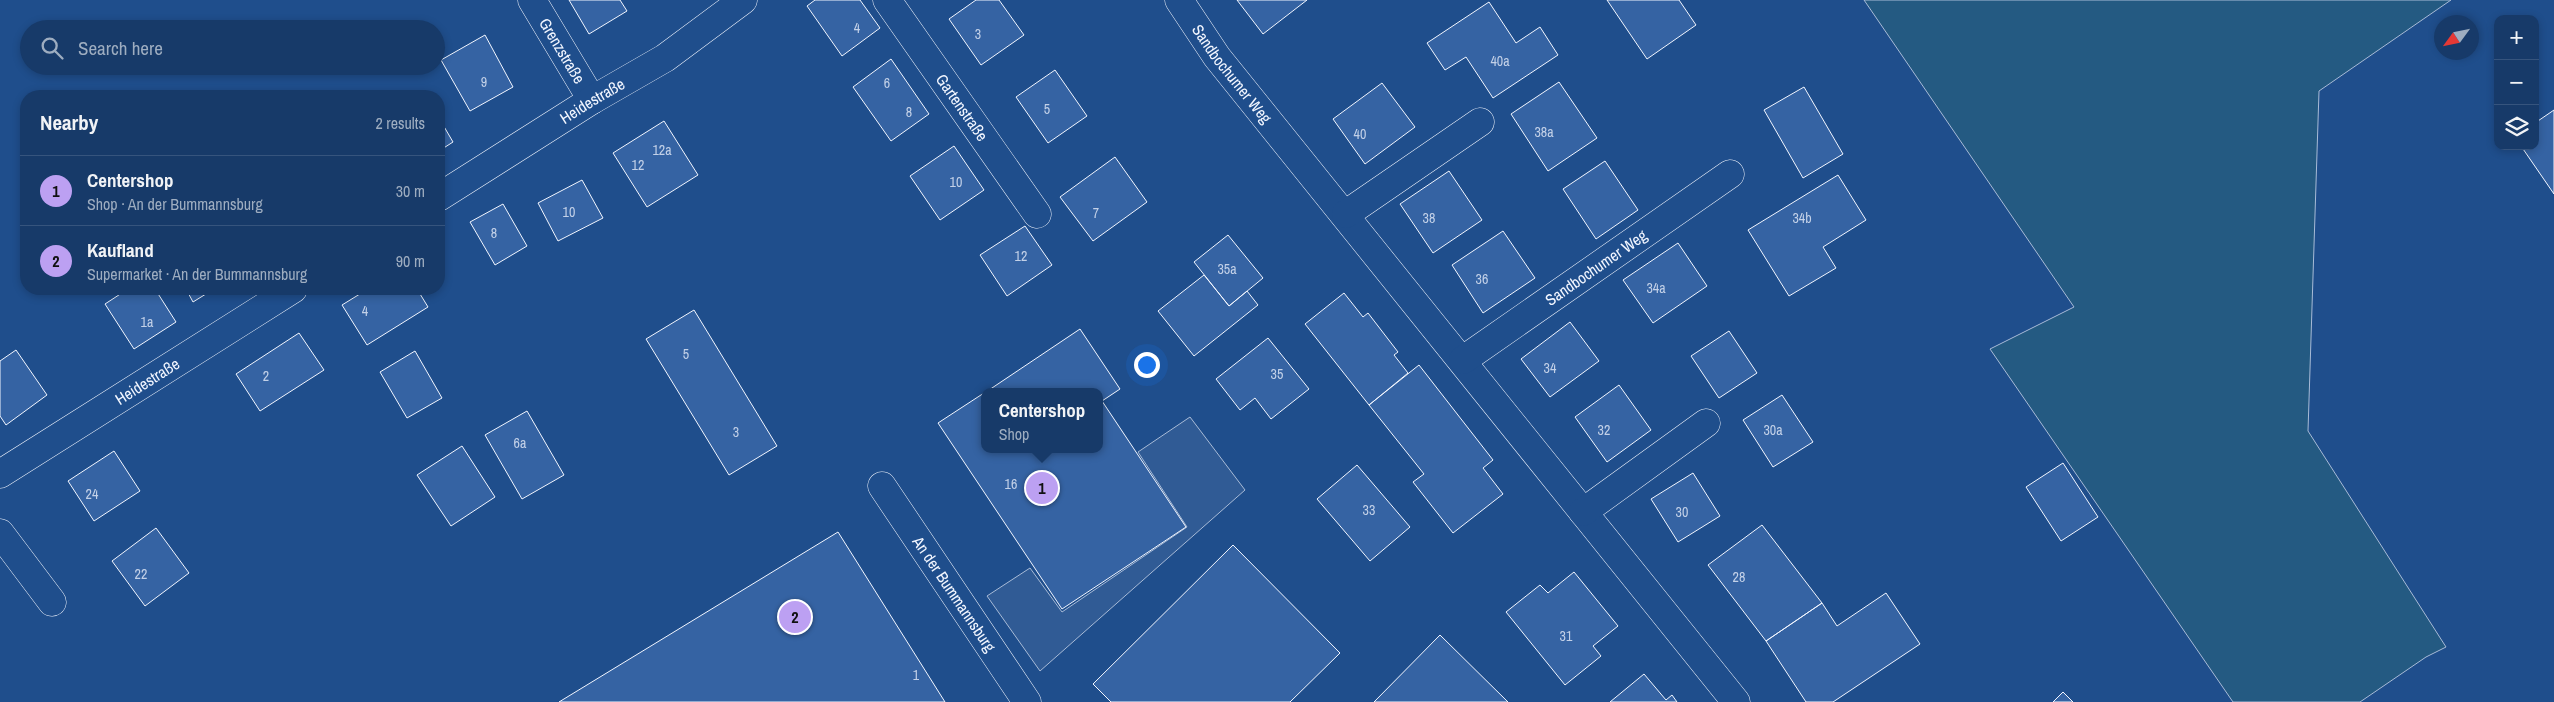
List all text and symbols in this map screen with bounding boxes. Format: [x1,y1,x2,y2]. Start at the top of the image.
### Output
street label: Grenzstraße [534,14,591,88]
north arrow [2434,15,2479,60]
map controls [2494,15,2539,150]
button: + [2494,15,2539,60]
house number: 4 [854,19,861,37]
search box [20,20,445,75]
street label: Sandbochumer Weg [1187,20,1278,128]
house number: 3 [975,25,981,43]
icon: search [38,34,66,62]
text: Search here [78,35,163,61]
house number: 40a [1490,52,1510,70]
button: − [2494,60,2539,105]
street label: Gartenstraße [931,69,993,145]
house number: 9 [481,73,487,91]
street label: Heidestraße [555,73,629,129]
house number: 6 [884,74,890,92]
house number: 5 [1044,100,1050,118]
house number: 8 [906,103,912,121]
button: layers [2494,105,2539,150]
text: Nearby [40,108,98,137]
text: 2 results [375,112,425,134]
house number: 38a [1534,123,1554,141]
house number: 40 [1354,125,1366,143]
house number: 12a [652,141,672,159]
house number: 12 [632,156,644,174]
text: Centershop [87,167,174,193]
house number: 10 [950,173,962,191]
text: 1 [52,180,60,202]
text: 30 m [396,180,425,202]
text: Shop · An der Bummannsburg [87,193,263,215]
house number: 10 [563,203,575,221]
house number: 7 [1093,204,1099,222]
house number: 38 [1423,209,1435,227]
house number: 34b [1792,209,1812,227]
house number: 8 [491,224,497,242]
street label: Sandbochumer Weg [1541,224,1652,311]
text: Kaufland [87,237,154,263]
house number: 12 [1015,247,1027,265]
text: 2 [52,250,60,272]
text: 90 m [396,250,425,272]
house number: 35a [1217,260,1237,278]
text: Supermarket · An der Bummannsburg [87,263,307,285]
house number: 36 [1476,270,1488,288]
house number: 34a [1646,279,1666,297]
house number: 4 [362,302,369,320]
house number: 1a [141,313,154,331]
house number: 5 [683,345,689,363]
your location [1134,352,1160,378]
street label: Heidestraße [111,353,184,410]
house number: 34 [1544,359,1557,377]
house number: 35 [1271,365,1283,383]
house number: 2 [263,367,269,385]
popup [981,388,1103,453]
text: Centershop [999,397,1085,423]
house number: 32 [1598,421,1610,439]
house number: 30a [1763,421,1783,439]
house number: 3 [733,423,739,441]
text: Shop [999,423,1029,445]
house number: 6a [514,434,527,452]
pin: 1 [1026,469,1058,507]
house number: 16 [1005,475,1017,493]
house number: 24 [86,485,99,503]
house number: 33 [1363,501,1375,519]
house number: 30 [1676,503,1688,521]
street label: An der Bummannsburg [907,531,1002,657]
house number: 22 [135,565,147,583]
house number: 28 [1733,568,1745,586]
pin: 2 [779,598,811,636]
house number: 31 [1560,627,1573,645]
house number: 1 [913,666,920,684]

